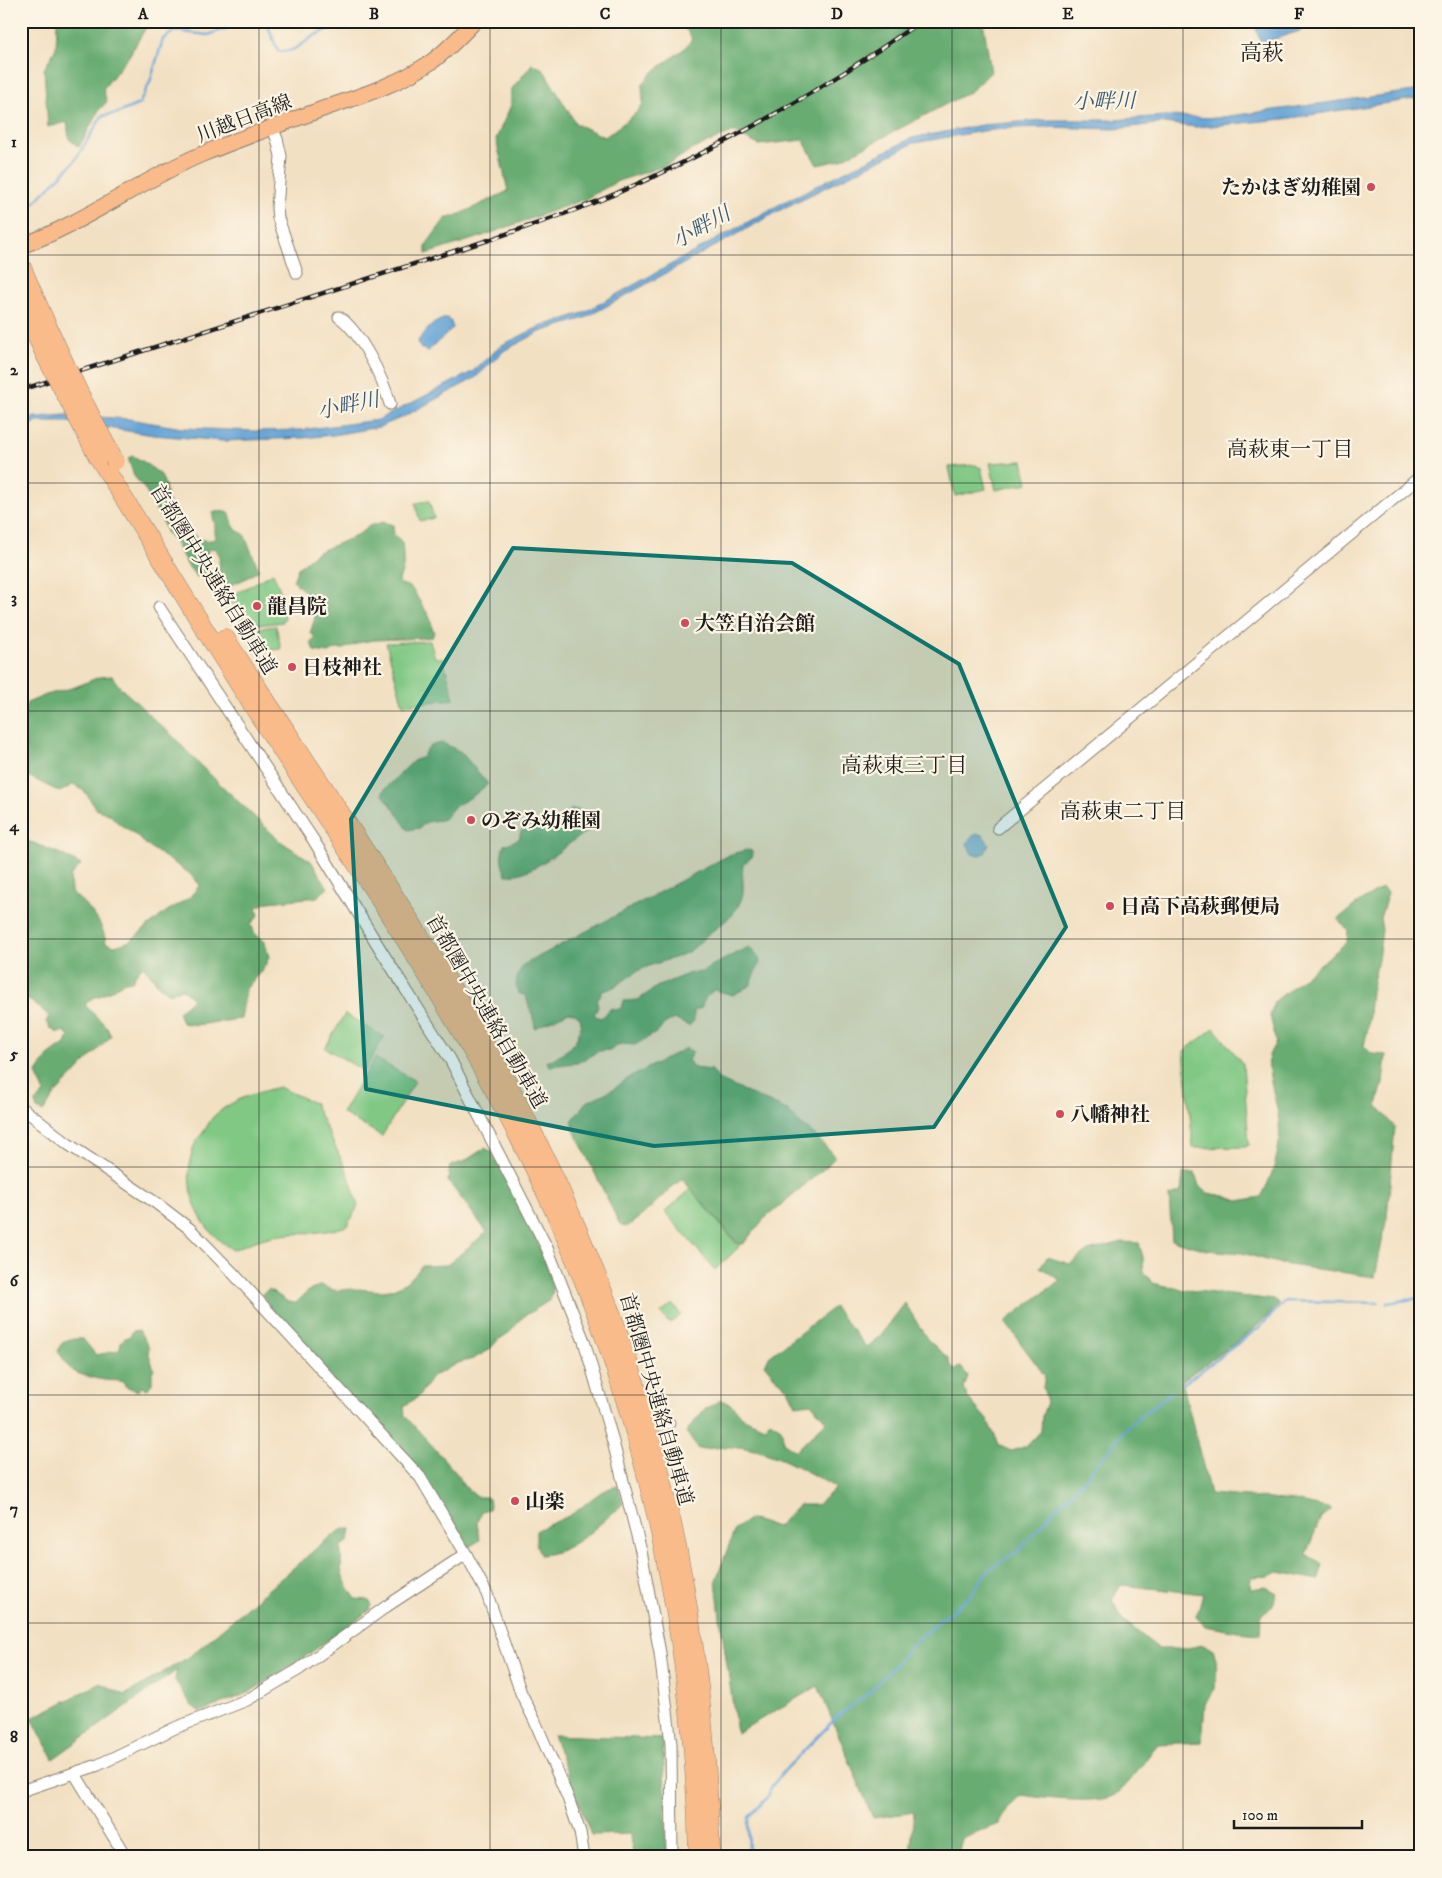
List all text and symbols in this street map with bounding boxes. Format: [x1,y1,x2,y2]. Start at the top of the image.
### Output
text: A [137,4,149,24]
text: B [369,4,379,24]
text: C [600,4,610,24]
text: D [831,4,843,24]
text: E [1062,4,1074,24]
text: F [1294,4,1304,24]
district label: 高萩 [1240,40,1284,67]
water label: 小畔川 [1072,88,1138,116]
street label: 川越日高線 [193,90,296,149]
text: 1 [11,132,17,152]
place label: たかはぎ幼稚園 [1221,176,1361,201]
marker: たかはぎ幼稚園 [1365,181,1377,193]
water label: 小畔川 [668,200,737,255]
text: 2 [10,360,19,380]
water label: 小畔川 [315,386,384,425]
district label: 高萩東一丁目 [1227,437,1353,463]
street label: 首都圏中央連絡自動車道 [144,480,282,680]
text: 3 [11,588,17,608]
place label: 龍昌院 [267,595,327,620]
marker: 龍昌院 [251,600,263,612]
place label: 大笠自治会館 [695,612,815,637]
marker: 大笠自治会館 [679,617,691,629]
place label: 日枝神社 [302,656,382,681]
marker: 日枝神社 [286,661,298,673]
district label: 高萩東三丁目 [841,753,967,779]
district label: 高萩東二丁目 [1060,799,1186,825]
place label: のぞみ幼稚園 [481,809,601,834]
marker: のぞみ幼稚園 [465,814,477,826]
text: 4 [8,816,19,836]
place label: 日高下高萩郵便局 [1120,895,1280,920]
marker: 日高下高萩郵便局 [1104,900,1116,912]
street label: 首都圏中央連絡自動車道 [420,910,552,1113]
text: 5 [9,1044,18,1064]
place label: 八幡神社 [1070,1103,1150,1128]
marker: 八幡神社 [1054,1108,1066,1120]
text: 6 [10,1271,20,1291]
street label: 首都圏中央連絡自動車道 [613,1290,698,1509]
place label: 山楽 [525,1490,565,1515]
marker: 山楽 [509,1495,521,1507]
text: 7 [10,1499,18,1519]
text: 8 [10,1727,18,1747]
scale bar [1234,1798,1362,1830]
text: 100 m [1242,1806,1278,1825]

